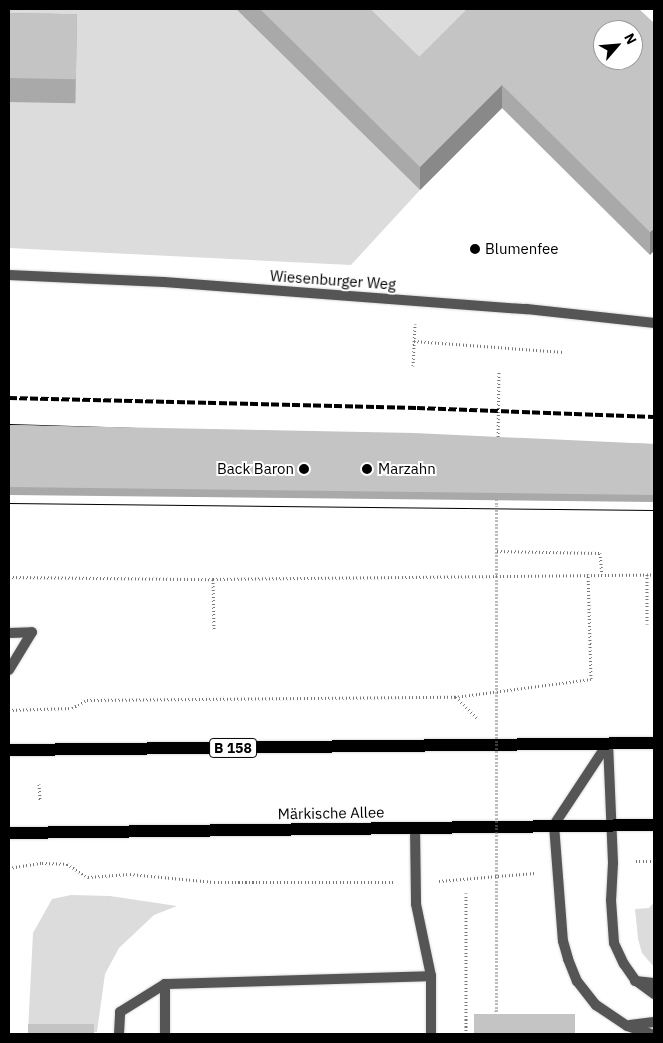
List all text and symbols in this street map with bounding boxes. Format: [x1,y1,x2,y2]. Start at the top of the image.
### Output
north arrow [593,20,643,70]
text: N [620,30,641,47]
place label: Blumenfee [485,240,559,258]
marker: Blumenfee [469,243,481,255]
street label: Wiesenburger Weg [269,267,397,293]
place label: Back Baron [217,460,294,478]
place label: Marzahn [378,460,436,478]
marker: Marzahn [360,462,374,476]
marker: Back Baron [298,463,310,475]
road number: B 158 [208,736,258,760]
street label: Märkische Allee [278,803,384,823]

